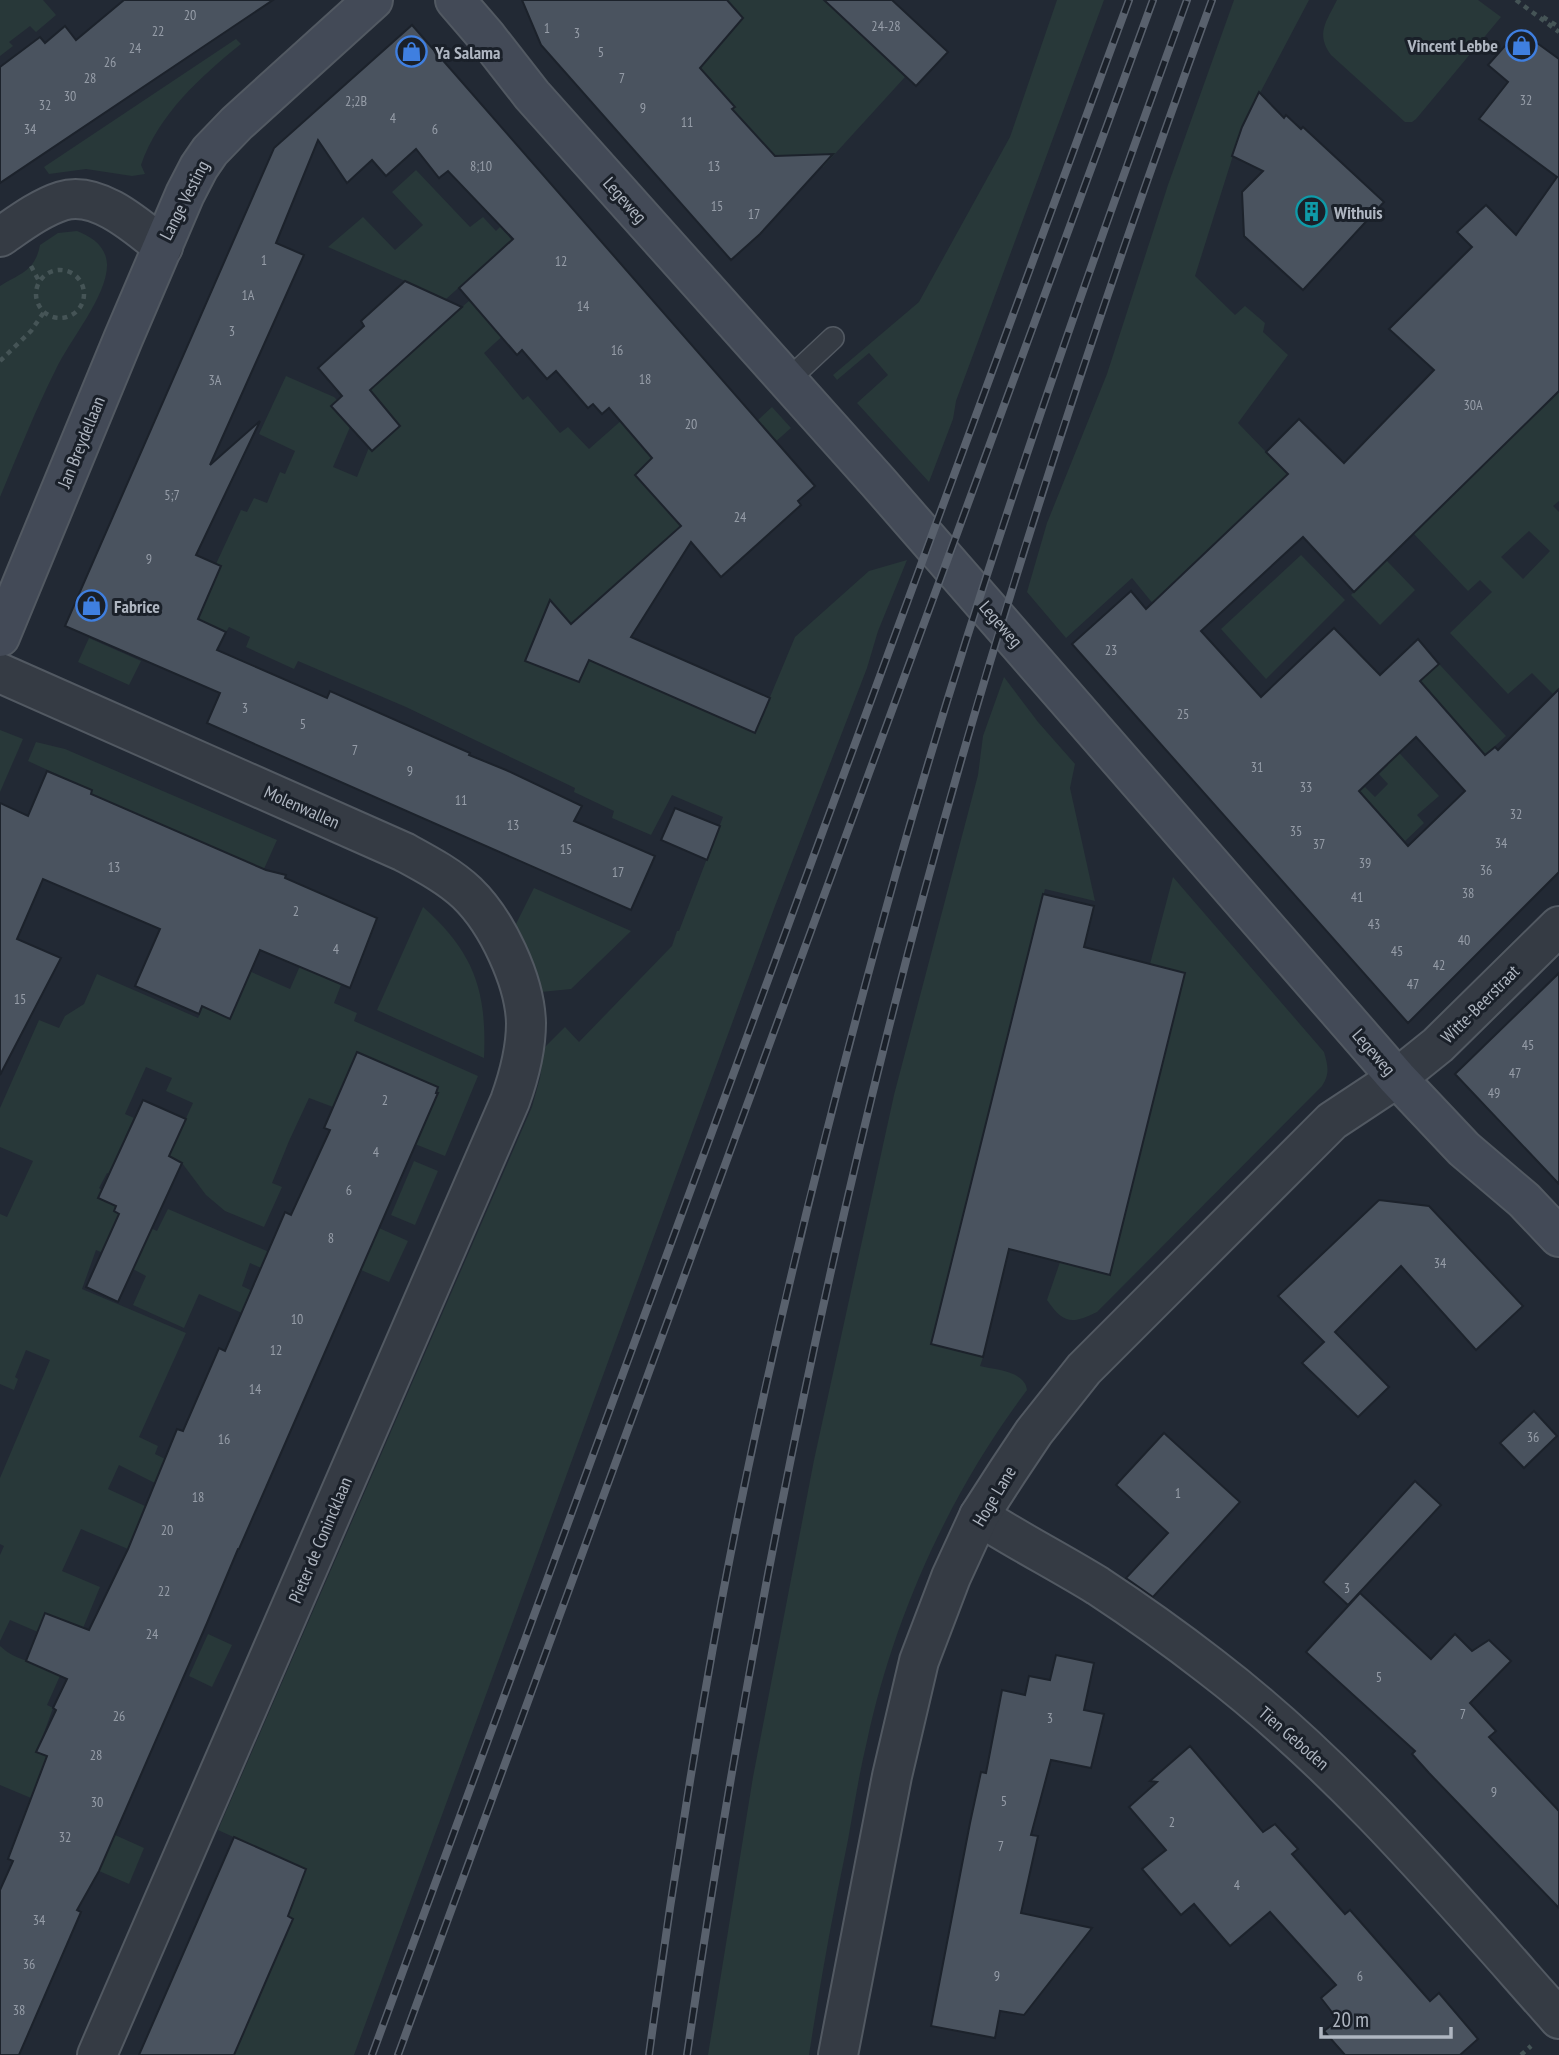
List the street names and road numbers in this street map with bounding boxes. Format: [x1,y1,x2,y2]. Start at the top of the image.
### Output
street label: Lange Vesting [154,156,214,244]
street label: Legeweg [598,172,652,228]
street label: Jan Breydellaan [52,393,110,492]
street label: Legeweg [974,596,1028,652]
street label: Molenwallen [261,780,343,834]
street label: Witte-Beerstraat [1436,960,1524,1048]
street label: Legeweg [1347,1024,1401,1080]
street label: Hoge Lane [967,1462,1021,1530]
street label: Pieter de Conincklaan [283,1474,357,1606]
street label: Tien Geboden [1254,1701,1334,1775]

